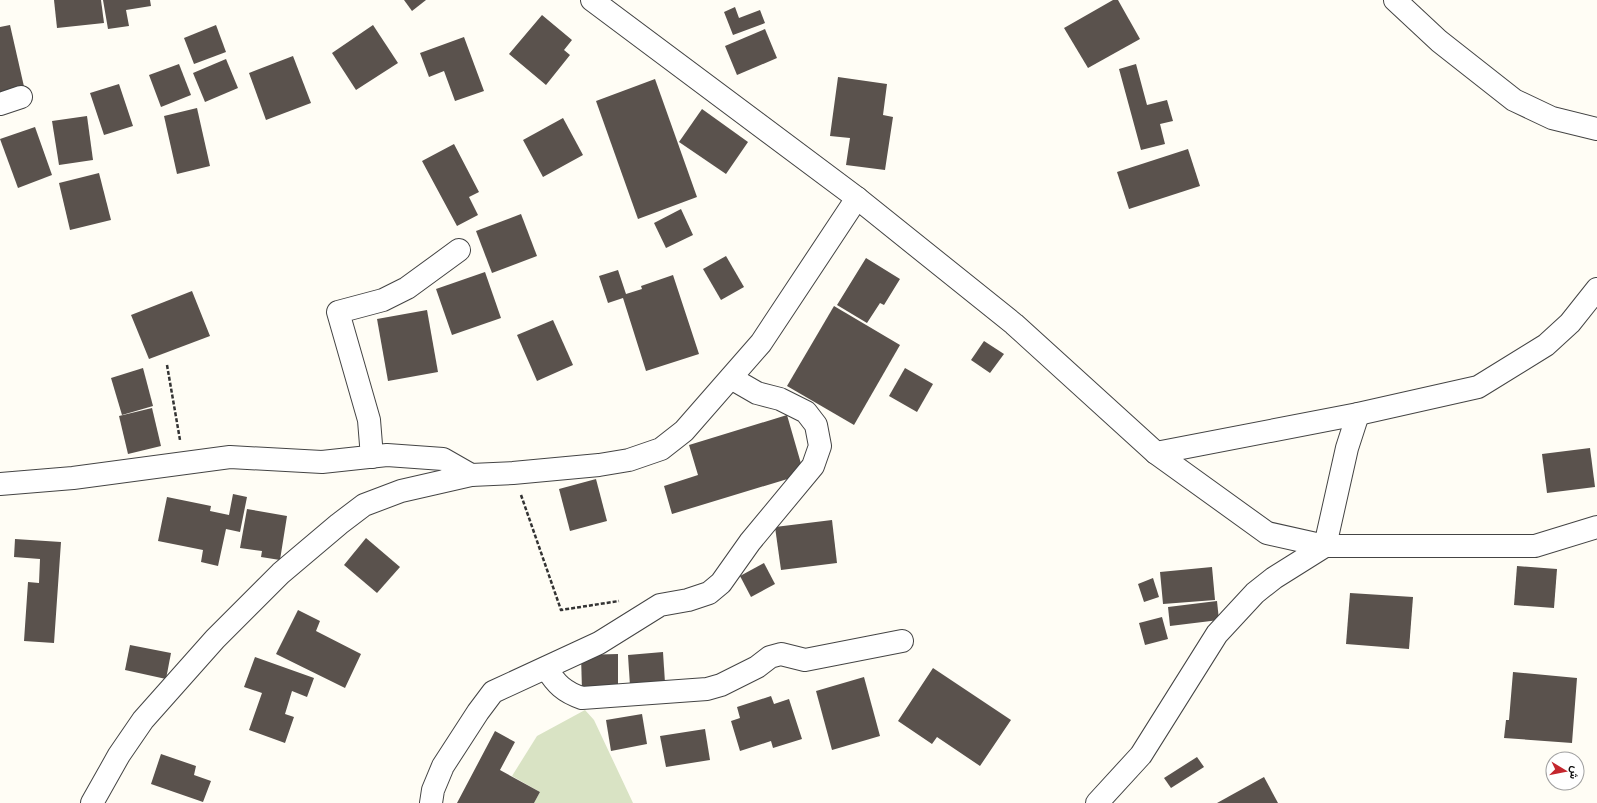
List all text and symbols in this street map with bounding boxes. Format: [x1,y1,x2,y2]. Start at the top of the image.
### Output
north arrow [1545,751,1585,791]
text: ش [1567,765,1583,780]

